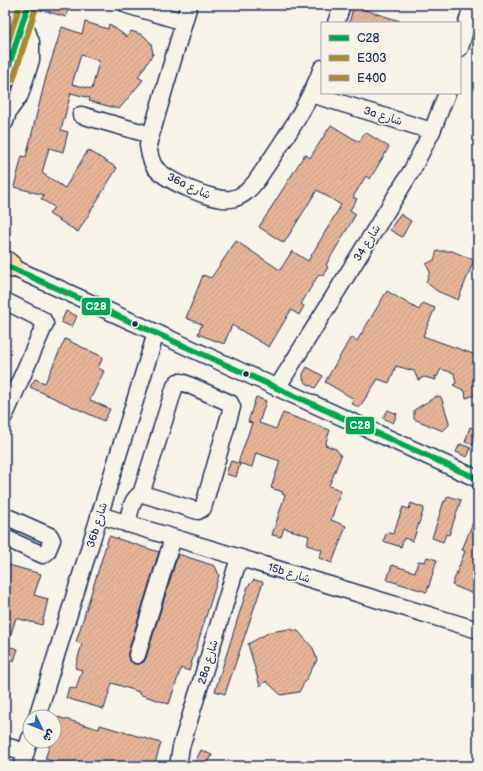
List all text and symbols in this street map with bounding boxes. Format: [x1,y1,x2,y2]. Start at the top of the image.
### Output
legend [321,22,461,94]
text: C28 [357,31,380,46]
text: E303 [357,51,387,66]
text: E400 [357,71,386,86]
street label: 3a شارع [361,104,404,130]
street label: 36a شارع [164,170,213,204]
street label: شارع 34 [351,222,385,265]
line badge: C28 [81,297,111,316]
text: C28 [85,300,107,313]
unlabelled marker [130,319,140,329]
unlabelled marker [241,369,251,379]
line badge: C28 [345,416,375,435]
text: C28 [349,419,371,432]
street label: 36b شارع [84,501,112,550]
street label: 15b شارع [266,560,312,587]
street label: 28a شارع [195,638,223,686]
north arrow [22,709,62,749]
text: ش [40,727,58,744]

